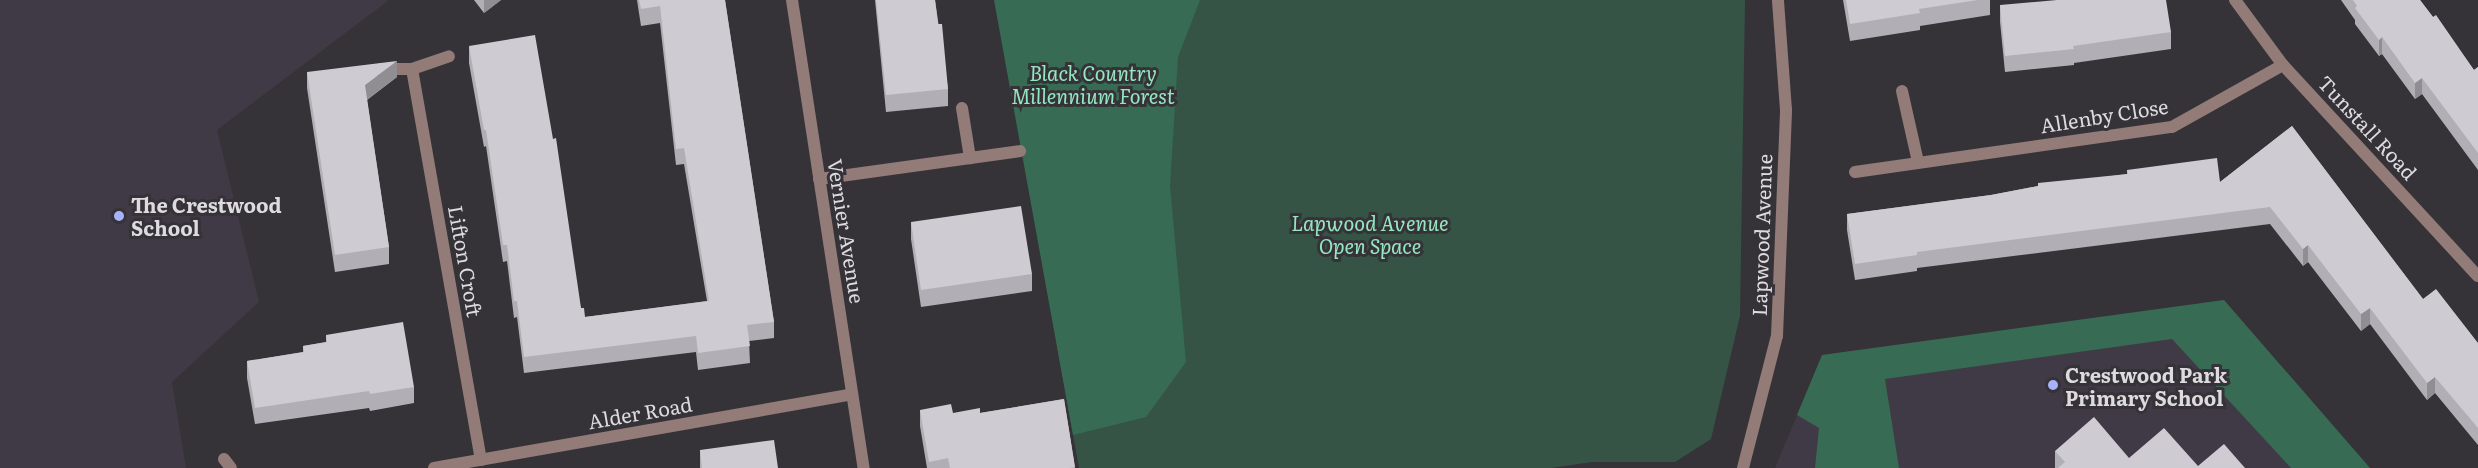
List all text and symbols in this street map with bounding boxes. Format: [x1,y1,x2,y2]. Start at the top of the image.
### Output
park label: Black Country Millennium Forest [1011,61,1175,108]
street label: Tunstall Road [2314,70,2422,184]
street label: Allenby Close [2038,93,2170,137]
street label: Lapwood Avenue [1746,154,1776,316]
street label: Vernier Avenue [824,157,870,305]
place label: The Crestwood School [131,192,282,239]
street label: Lifton Croft [444,203,488,319]
marker: The Crestwood School [112,209,126,223]
park label: Lapwood Avenue Open Space [1291,210,1449,257]
place label: Crestwood Park Primary School [2065,362,2227,409]
marker: Crestwood Park Primary School [2046,378,2060,392]
street label: Alder Road [586,391,694,433]

